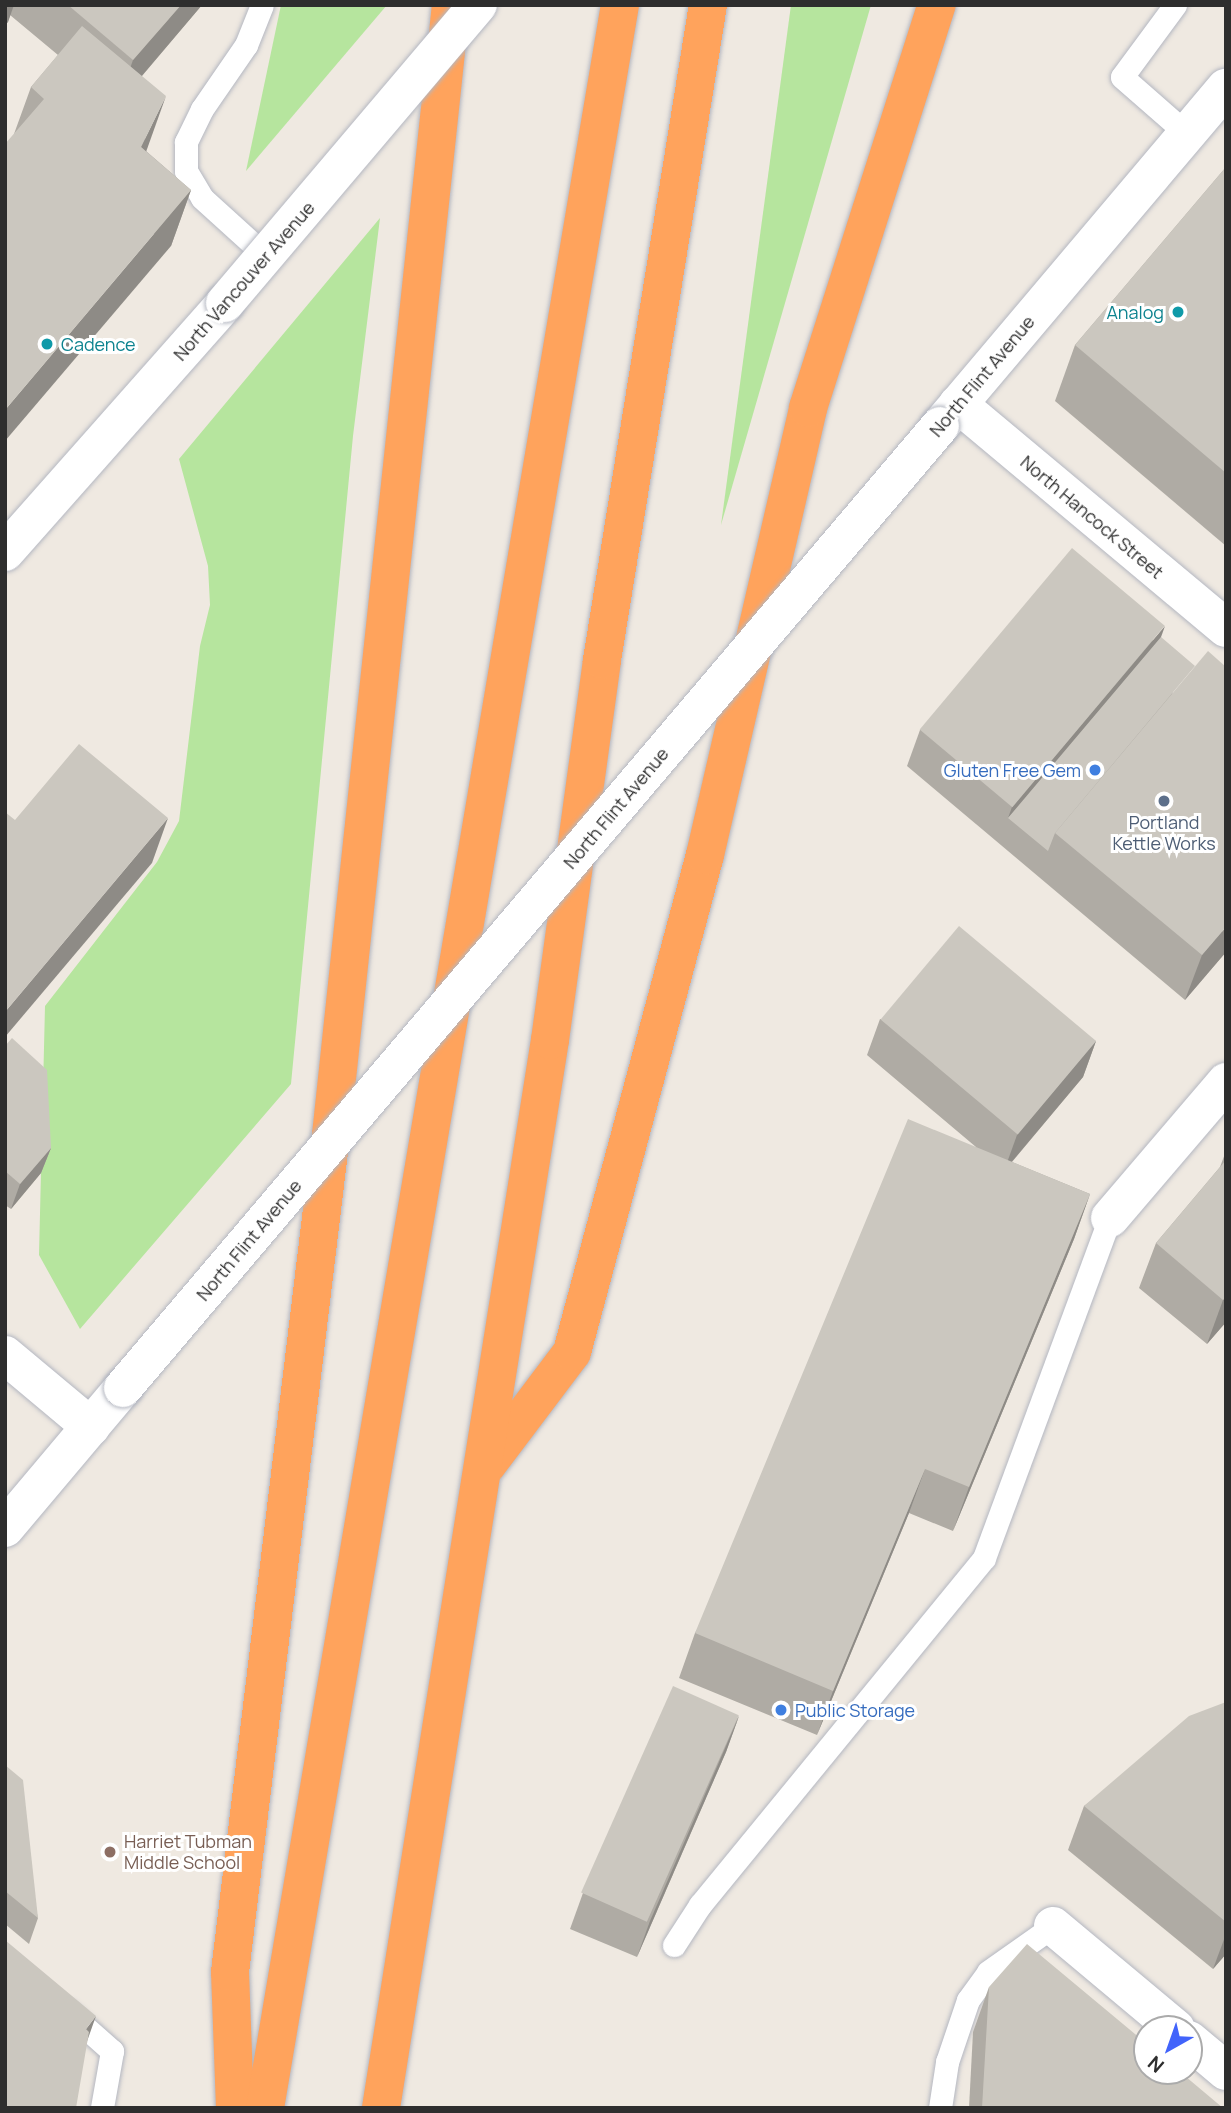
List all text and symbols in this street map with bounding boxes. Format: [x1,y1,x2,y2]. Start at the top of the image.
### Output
street label: North Vancouver Avenue [169,197,319,365]
place label: Analog [1106,301,1164,323]
marker: Analog [1170,304,1186,320]
street label: North Flint Avenue [925,311,1039,441]
place label: Cadence [61,333,136,355]
marker: Cadence [39,336,55,352]
street label: North Hancock Street [1016,451,1168,583]
street label: North Flint Avenue [559,743,673,873]
place label: Gluten Free Gem [944,759,1081,781]
marker: Gluten Free Gem [1087,762,1103,778]
marker: Portland Kettle Works [1156,793,1172,809]
place label: Portland Kettle Works [1112,812,1216,854]
street label: North Flint Avenue [192,1175,306,1305]
place label: Public Storage [795,1699,915,1721]
marker: Public Storage [773,1702,789,1718]
place label: Harriet Tubman Middle School [124,1831,252,1874]
marker: Harriet Tubman Middle School [102,1844,118,1860]
north arrow [1133,2015,1203,2085]
text: N [1142,2050,1169,2079]

